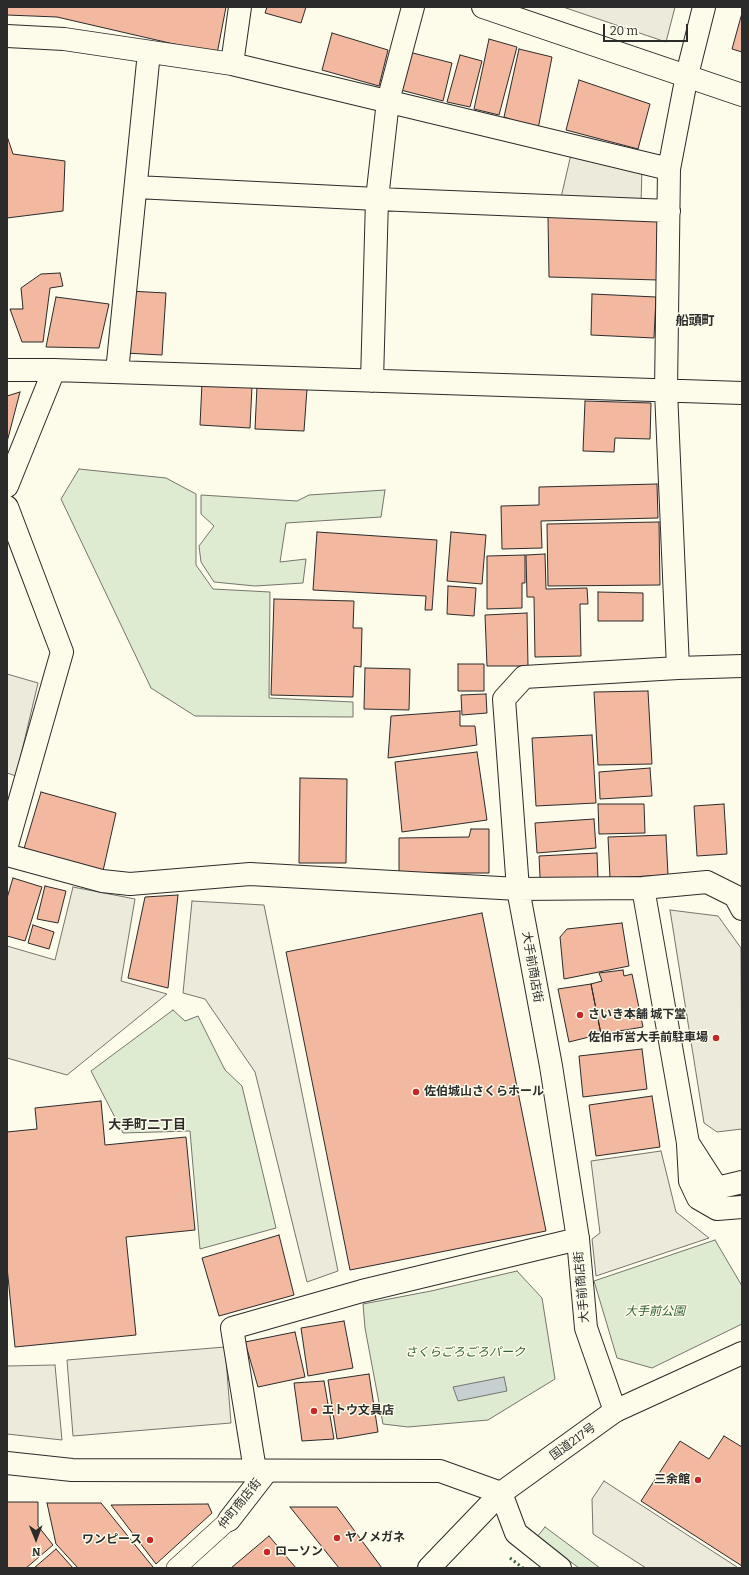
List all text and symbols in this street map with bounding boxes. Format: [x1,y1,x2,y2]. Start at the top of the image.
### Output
scale bar [605,16,690,42]
text: 20 m [610,24,638,38]
district label: 船頭町 [676,313,714,329]
street label: 大手前商店街 [519,930,545,1004]
place label: さいき本舗 城下堂 [588,1008,686,1022]
marker: さいき本舗 城下堂 [575,1010,585,1020]
place label: 佐伯市営大手前駐車場 [588,1031,708,1045]
marker: 佐伯市営大手前駐車場 [711,1033,721,1043]
place label: 佐伯城山さくらホール [424,1085,544,1099]
marker: 佐伯城山さくらホール [411,1087,421,1097]
district label: 大手町二丁目 [108,1117,186,1133]
street label: 大手前商店街 [572,1251,592,1323]
park label: 大手前公園 [625,1305,685,1319]
park label: さくらごろごろパーク [405,1346,525,1360]
place label: エトウ文具店 [322,1404,394,1418]
marker: エトウ文具店 [309,1406,319,1416]
street label: 国道217号 [547,1421,599,1463]
place label: 三余館 [654,1473,690,1487]
marker: 三余館 [693,1475,703,1485]
street label: 仲町商店街 [216,1476,264,1532]
north arrow [16,1519,56,1559]
place label: ヤノメガネ [345,1531,405,1545]
place label: ワンピース [82,1533,142,1547]
marker: ヤノメガネ [332,1533,342,1543]
marker: ワンピース [145,1535,155,1545]
text: N [32,1545,41,1558]
place label: ローソン [275,1545,323,1559]
marker: ローソン [262,1547,272,1557]

